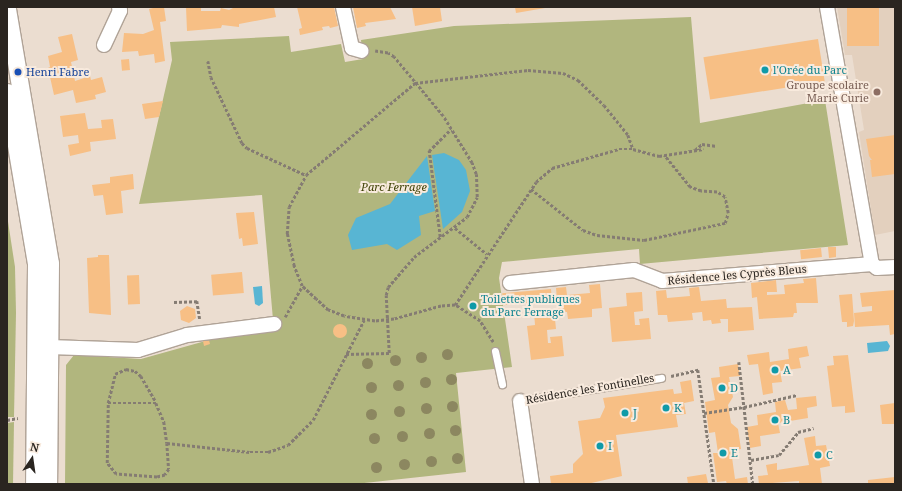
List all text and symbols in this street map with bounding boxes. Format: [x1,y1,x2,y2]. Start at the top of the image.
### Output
place label: l'Orée du Parc [773,63,847,77]
place label: Henri Fabre [26,65,89,79]
marker: l'Orée du Parc [760,65,770,75]
marker: Henri Fabre [13,67,23,77]
place label: Groupe scolaire Marie Curie [786,79,869,105]
marker: Groupe scolaire Marie Curie [872,87,882,97]
park label: Parc Ferrage [361,180,427,194]
street label: Résidence les Cyprès Bleus [667,262,807,288]
place label: Toilettes publiques du Parc Ferrage [481,293,580,319]
marker: Toilettes publiques du Parc Ferrage [468,301,478,311]
place label: A [783,363,791,377]
marker: A [770,365,780,375]
street label: Résidence les Fontinelles [525,371,655,407]
place label: D [730,381,738,395]
marker: D [717,383,727,393]
place label: K [674,401,682,415]
marker: K [661,403,671,413]
place label: J [633,406,637,420]
marker: J [620,408,630,418]
place label: B [783,413,790,427]
marker: B [770,415,780,425]
north arrow [12,439,52,479]
text: N [29,439,41,455]
place label: I [608,439,612,453]
marker: I [595,441,605,451]
place label: E [731,446,738,460]
marker: E [718,448,728,458]
place label: C [826,448,833,462]
marker: C [813,450,823,460]

